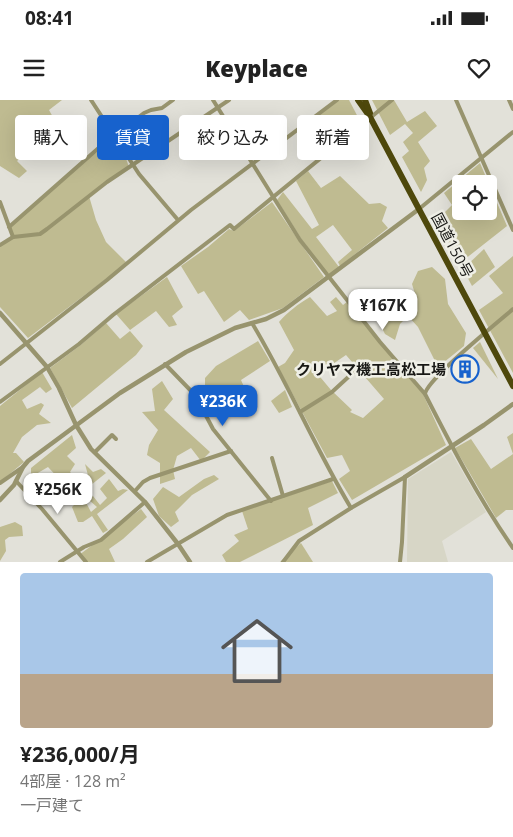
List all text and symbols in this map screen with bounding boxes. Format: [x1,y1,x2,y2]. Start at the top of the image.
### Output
text: 08:41 [25,5,74,31]
text: Keyplace [205,53,308,83]
icon: menu [20,54,48,82]
icon: heart [465,54,493,82]
chip: 購入 [15,115,87,160]
chip: 賃貸 [97,115,169,160]
chip: 絞り込み [179,115,287,160]
chip: 新着 [297,115,369,160]
map controls [452,175,497,220]
button: locate [452,175,497,220]
street label: 国道150号 [428,209,478,281]
pin: ¥167K [348,288,418,331]
text: ¥167K [359,294,407,316]
building icon: クリヤマ機工高松工場 [450,354,480,384]
place label: クリヤマ機工高松工場 [296,359,446,379]
pin: ¥236K [188,384,258,427]
text: ¥236K [199,390,247,412]
pin: ¥256K [23,472,93,515]
text: ¥256K [34,478,82,500]
icon: home [212,606,302,696]
text: ¥236,000/月 [20,740,140,768]
text: 4部屋 · 128 m² [20,770,126,792]
text: 一戸建て [20,794,84,816]

